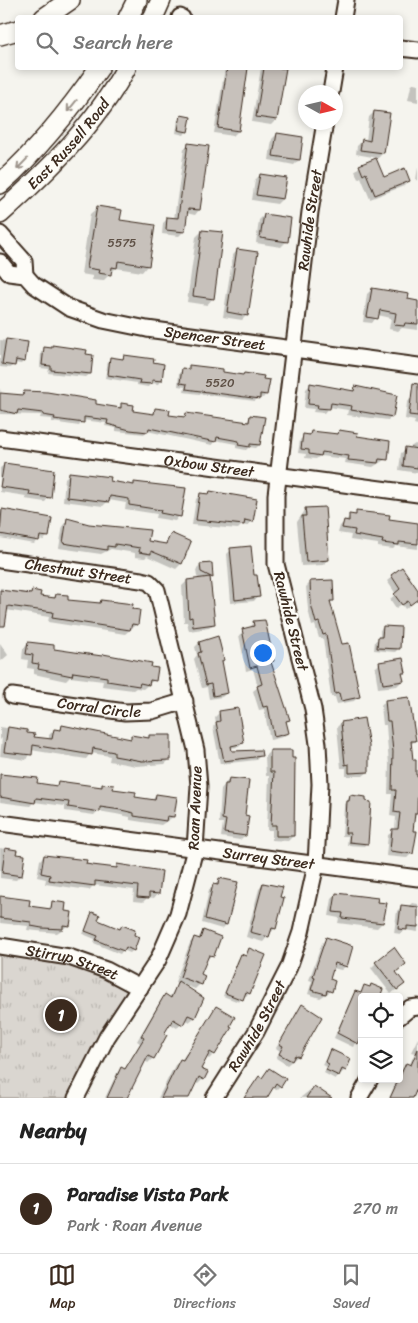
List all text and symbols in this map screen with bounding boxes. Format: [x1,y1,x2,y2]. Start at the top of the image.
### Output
search box [15,15,403,70]
text: Search here [73,26,173,59]
icon: search [33,29,61,57]
north arrow [298,85,343,130]
street label: East Russell Road [21,92,117,196]
one-way arrow [67,99,78,112]
one-way arrow [16,157,28,170]
street label: Rawhide Street [290,167,330,272]
house number: 5575 [108,232,136,254]
street label: Spencer Street [162,318,268,358]
house number: 5520 [205,372,235,394]
street label: Oxbow Street [163,447,257,485]
street label: Chestnut Street [23,551,134,592]
street label: Rawhide Street [266,569,316,674]
your location [250,640,276,666]
street label: Corral Circle [56,690,142,725]
street label: Roan Avenue [181,765,209,851]
street label: Surrey Street [221,839,317,877]
street label: Stirrup Street [24,937,124,988]
street label: Rawhide Street [221,975,294,1077]
map controls [358,993,403,1083]
button: locate [358,993,403,1038]
pin: 1 [45,996,77,1034]
button: layers [358,1038,403,1083]
text: Nearby [20,1112,86,1150]
text: Paradise Vista Park [67,1178,229,1211]
text: 1 [33,1194,39,1223]
text: 270 m [353,1194,398,1223]
text: Park · Roan Avenue [67,1211,202,1240]
tab: Map [48,1261,76,1316]
tab: Directions [173,1261,236,1316]
tab: Saved [333,1261,370,1316]

